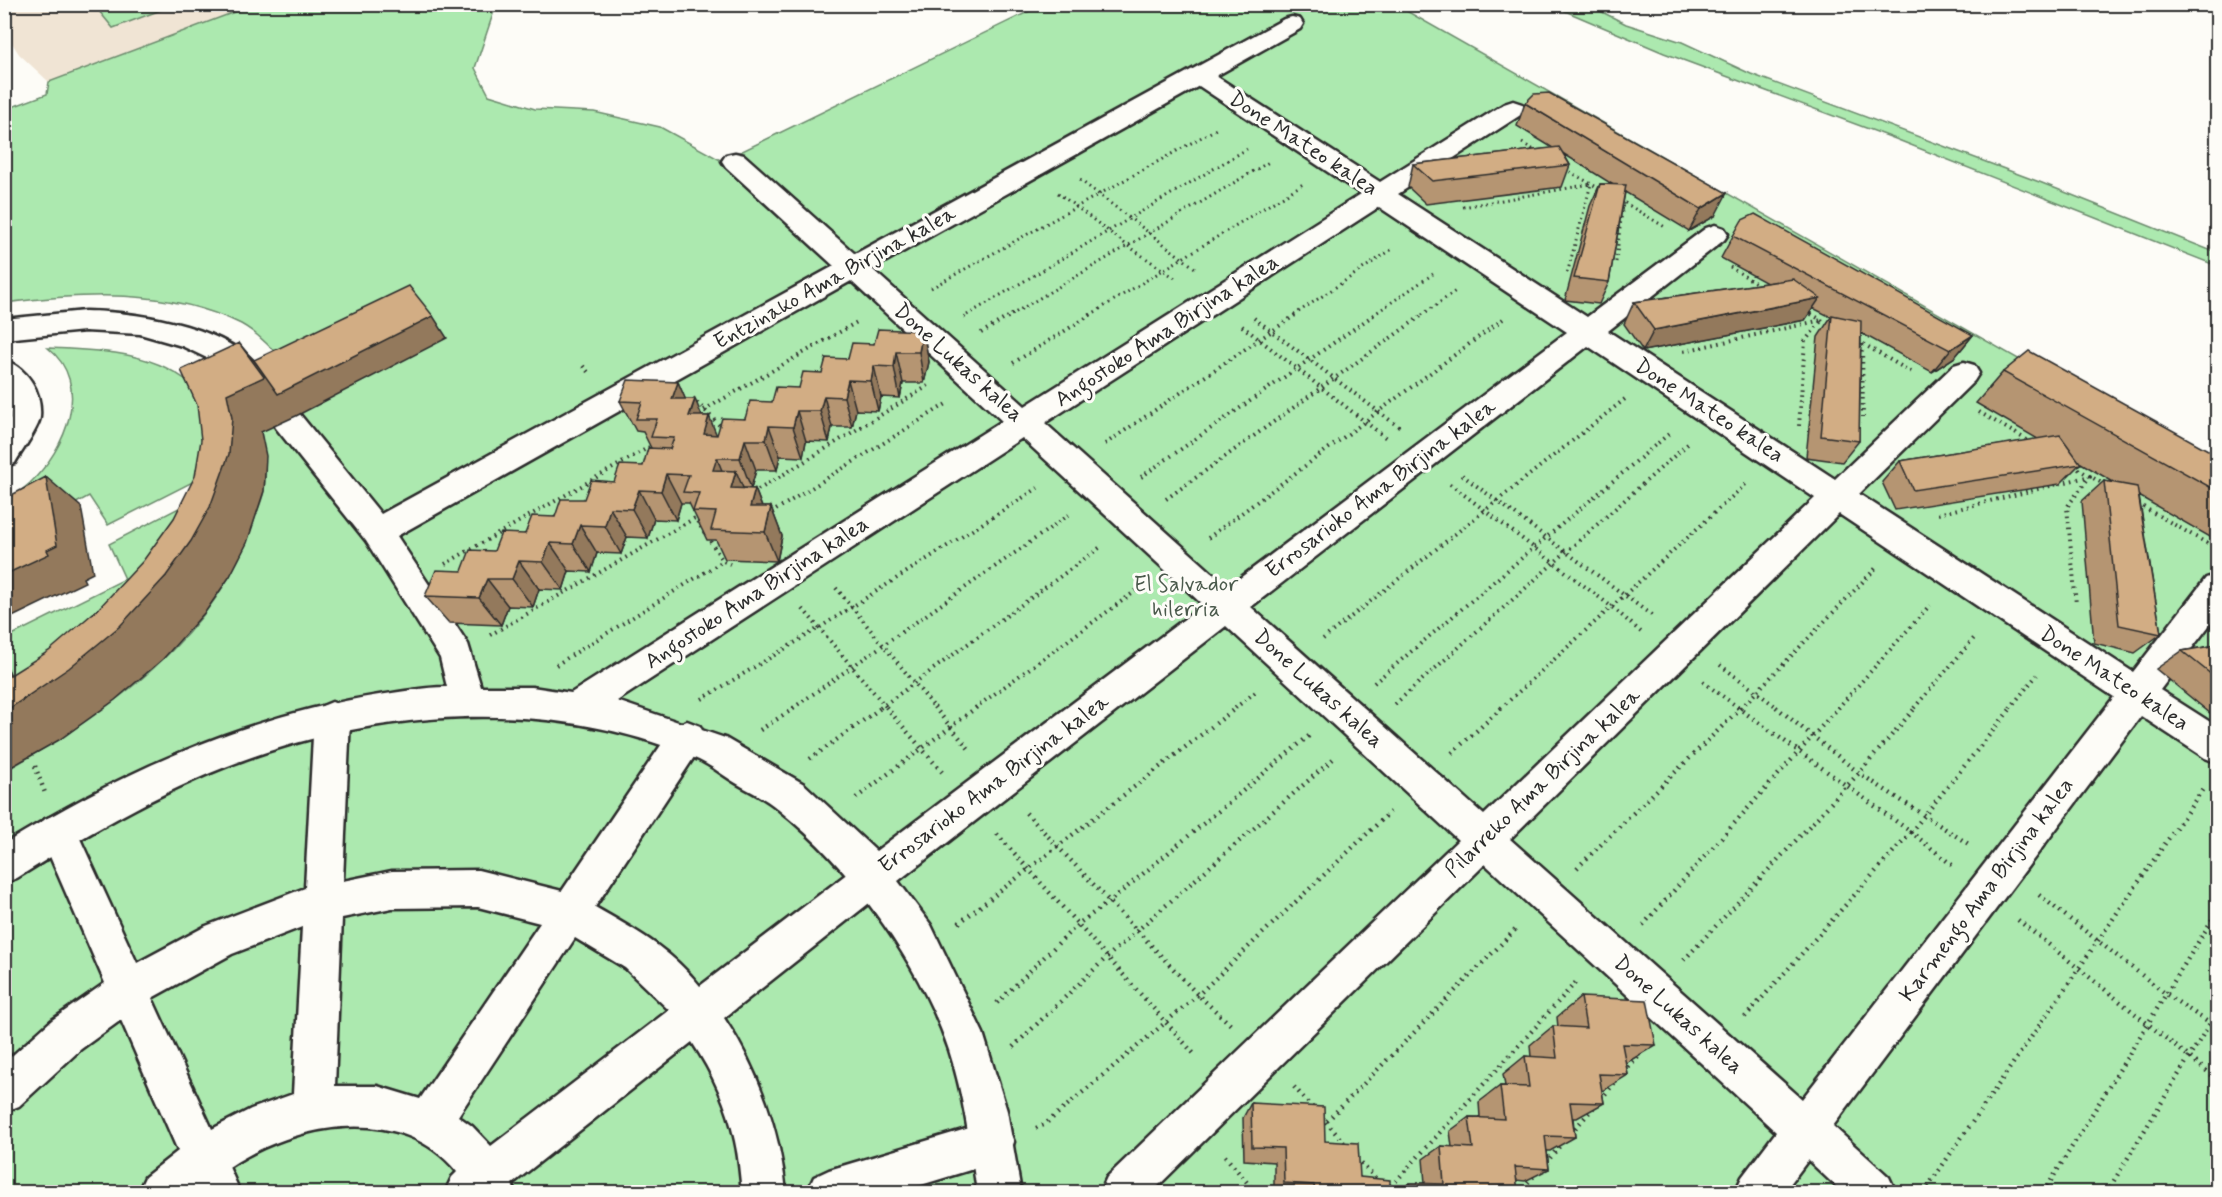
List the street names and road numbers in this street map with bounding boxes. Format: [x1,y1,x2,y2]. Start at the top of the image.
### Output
street label: Done Mateo kalea [1223,85,1383,203]
street label: Entzinako Ama Birjina kalea [709,199,962,356]
street label: Angostoko Ama Birjina kalea [1050,248,1286,416]
street label: Done Lukas kalea [887,297,1029,429]
street label: Done Mateo kalea [1629,352,1789,470]
street label: Errosarioko Ama Birjina kalea [1260,393,1502,585]
street label: Angostoko Ama Birjina kalea [640,510,876,678]
street label: Done Mateo kalea [2034,620,2194,738]
street label: Done Lukas kalea [1247,623,1389,755]
street label: Pilarreko Ama Birjina kalea [1439,682,1647,884]
street label: Errosarioko Ama Birjina kalea [873,688,1115,880]
street label: Karmengo Ama Birjina kalea [1894,772,2083,1009]
street label: Done Lukas kalea [1607,949,1749,1081]

